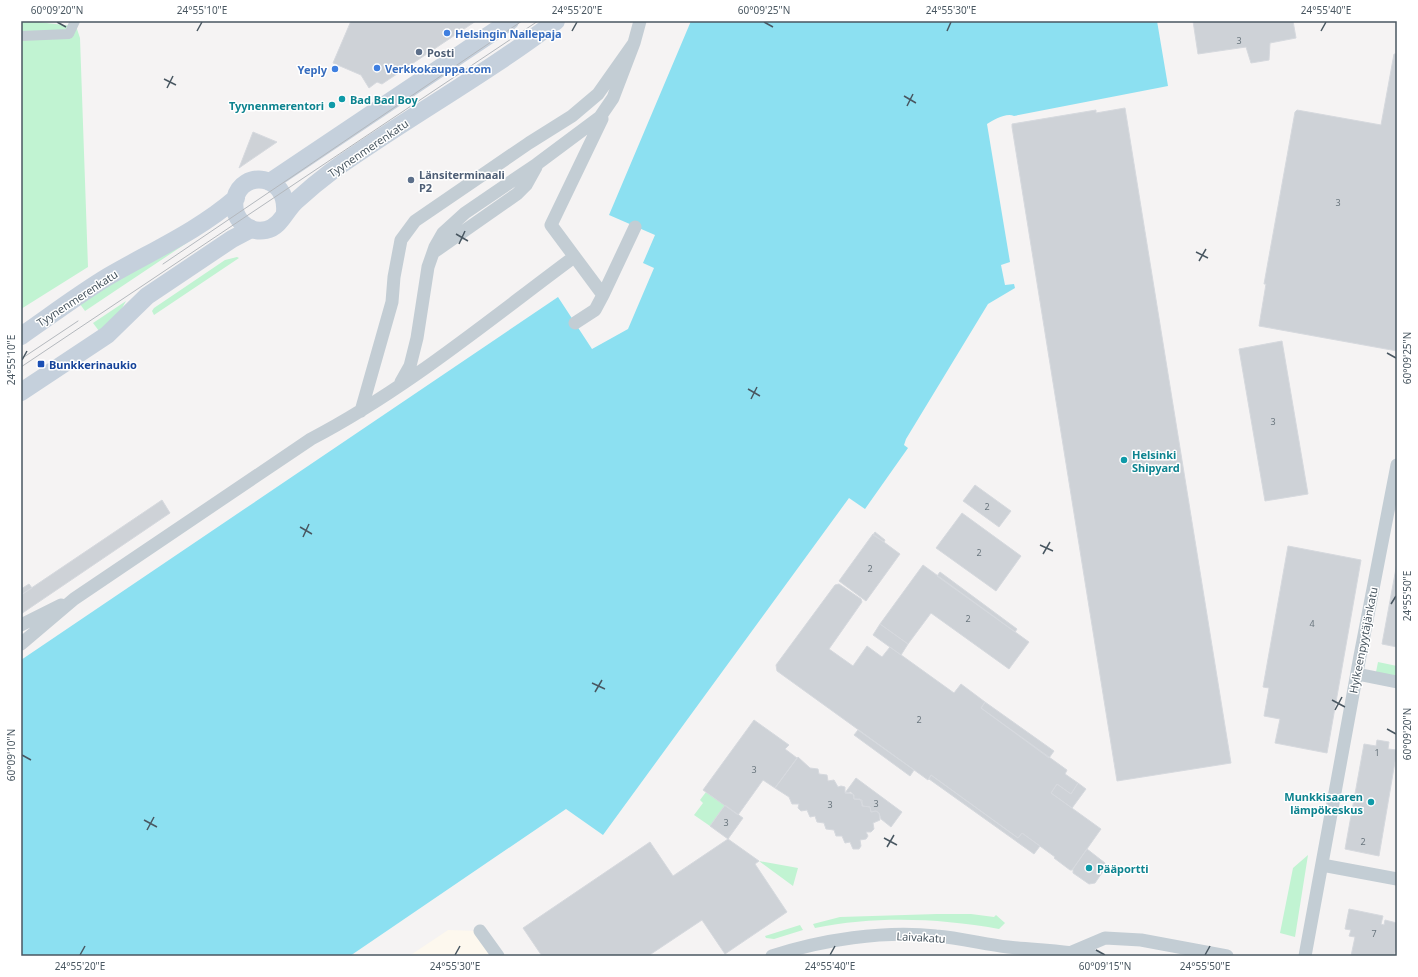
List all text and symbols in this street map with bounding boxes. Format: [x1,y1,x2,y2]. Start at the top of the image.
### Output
text: 60°09'20"N [31,3,83,17]
text: 24°55'10"E [177,3,227,17]
text: 24°55'20"E [552,3,602,17]
text: 60°09'25"N [738,3,790,17]
text: 24°55'30"E [926,3,976,17]
text: 24°55'40"E [1301,3,1351,17]
place label: Helsingin Nallepaja [455,26,562,41]
marker: Helsingin Nallepaja [442,28,452,38]
house number: 3 [1236,34,1242,47]
place label: Posti [427,45,454,60]
marker: Posti [414,47,424,57]
place label: Verkkokauppa.com [385,61,491,76]
place label: Yeply [298,62,328,77]
marker: Verkkokauppa.com [372,63,382,73]
marker: Yeply [330,64,340,74]
place label: Bad Bad Boy [350,92,418,107]
marker: Bad Bad Boy [337,94,347,104]
place label: Tyynenmerentori [229,98,324,113]
marker: Tyynenmerentori [327,100,337,110]
street label: Tyynenmerenkatu [325,116,411,180]
place label: Länsiterminaali P2 [419,167,505,195]
marker: Länsiterminaali P2 [406,175,416,185]
house number: 3 [1335,196,1341,209]
street label: Tyynenmerenkatu [34,266,120,330]
text: 60°09'25"N [1400,332,1414,384]
text: 24°55'10"E [4,335,18,385]
place label: Bunkkerinaukio [49,357,137,372]
marker: Bunkkerinaukio [36,359,46,369]
house number: 3 [1270,415,1276,428]
place label: Helsinki Shipyard [1132,447,1180,475]
marker: Helsinki Shipyard [1119,455,1129,465]
house number: 2 [984,500,990,513]
house number: 2 [976,546,982,559]
house number: 2 [867,562,873,575]
text: 24°55'50"E [1400,571,1414,621]
street label: Hylkeenpyytäjänkatu [1345,585,1381,695]
house number: 2 [965,612,971,625]
house number: 4 [1309,617,1315,630]
text: 60°09'20"N [1400,708,1414,760]
house number: 2 [916,713,922,726]
text: 60°09'10"N [4,729,18,781]
house number: 1 [1374,746,1380,759]
house number: 3 [751,763,757,776]
place label: Munkkisaaren lämpökeskus [1284,789,1363,817]
house number: 3 [873,797,879,810]
marker: Munkkisaaren lämpökeskus [1366,797,1376,807]
house number: 3 [827,798,833,811]
house number: 3 [723,816,729,829]
house number: 2 [1360,835,1366,848]
place label: Pääportti [1097,861,1149,876]
marker: Pääportti [1084,863,1094,873]
house number: 7 [1371,927,1377,940]
street label: Laivakatu [896,928,946,946]
text: 24°55'20"E [55,959,105,973]
text: 24°55'30"E [430,959,480,973]
text: 24°55'40"E [805,959,855,973]
text: 60°09'15"N [1079,959,1131,973]
text: 24°55'50"E [1180,959,1230,973]

